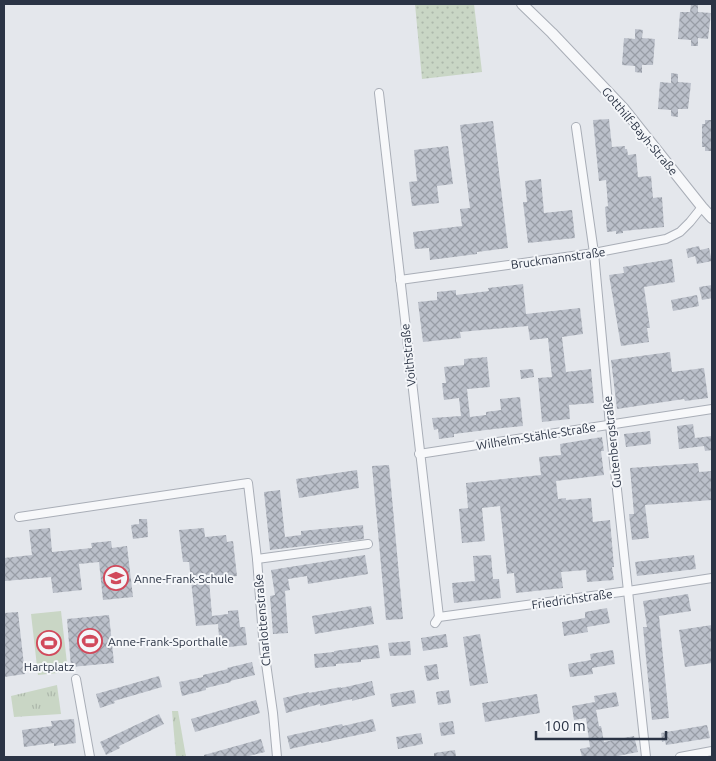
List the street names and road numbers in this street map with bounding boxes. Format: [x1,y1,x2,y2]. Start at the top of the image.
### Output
street label: Gotthilf-Bayh-Straße [599,84,681,178]
street label: Bruckmannstraße [510,245,606,271]
street label: Voithstraße [398,323,418,387]
street label: Gutenbergstraße [601,395,623,489]
street label: Wilhelm-Stähle-Straße [475,420,597,452]
street label: Charlottenstraße [251,573,273,667]
street label: Friedrichstraße [531,587,613,611]

